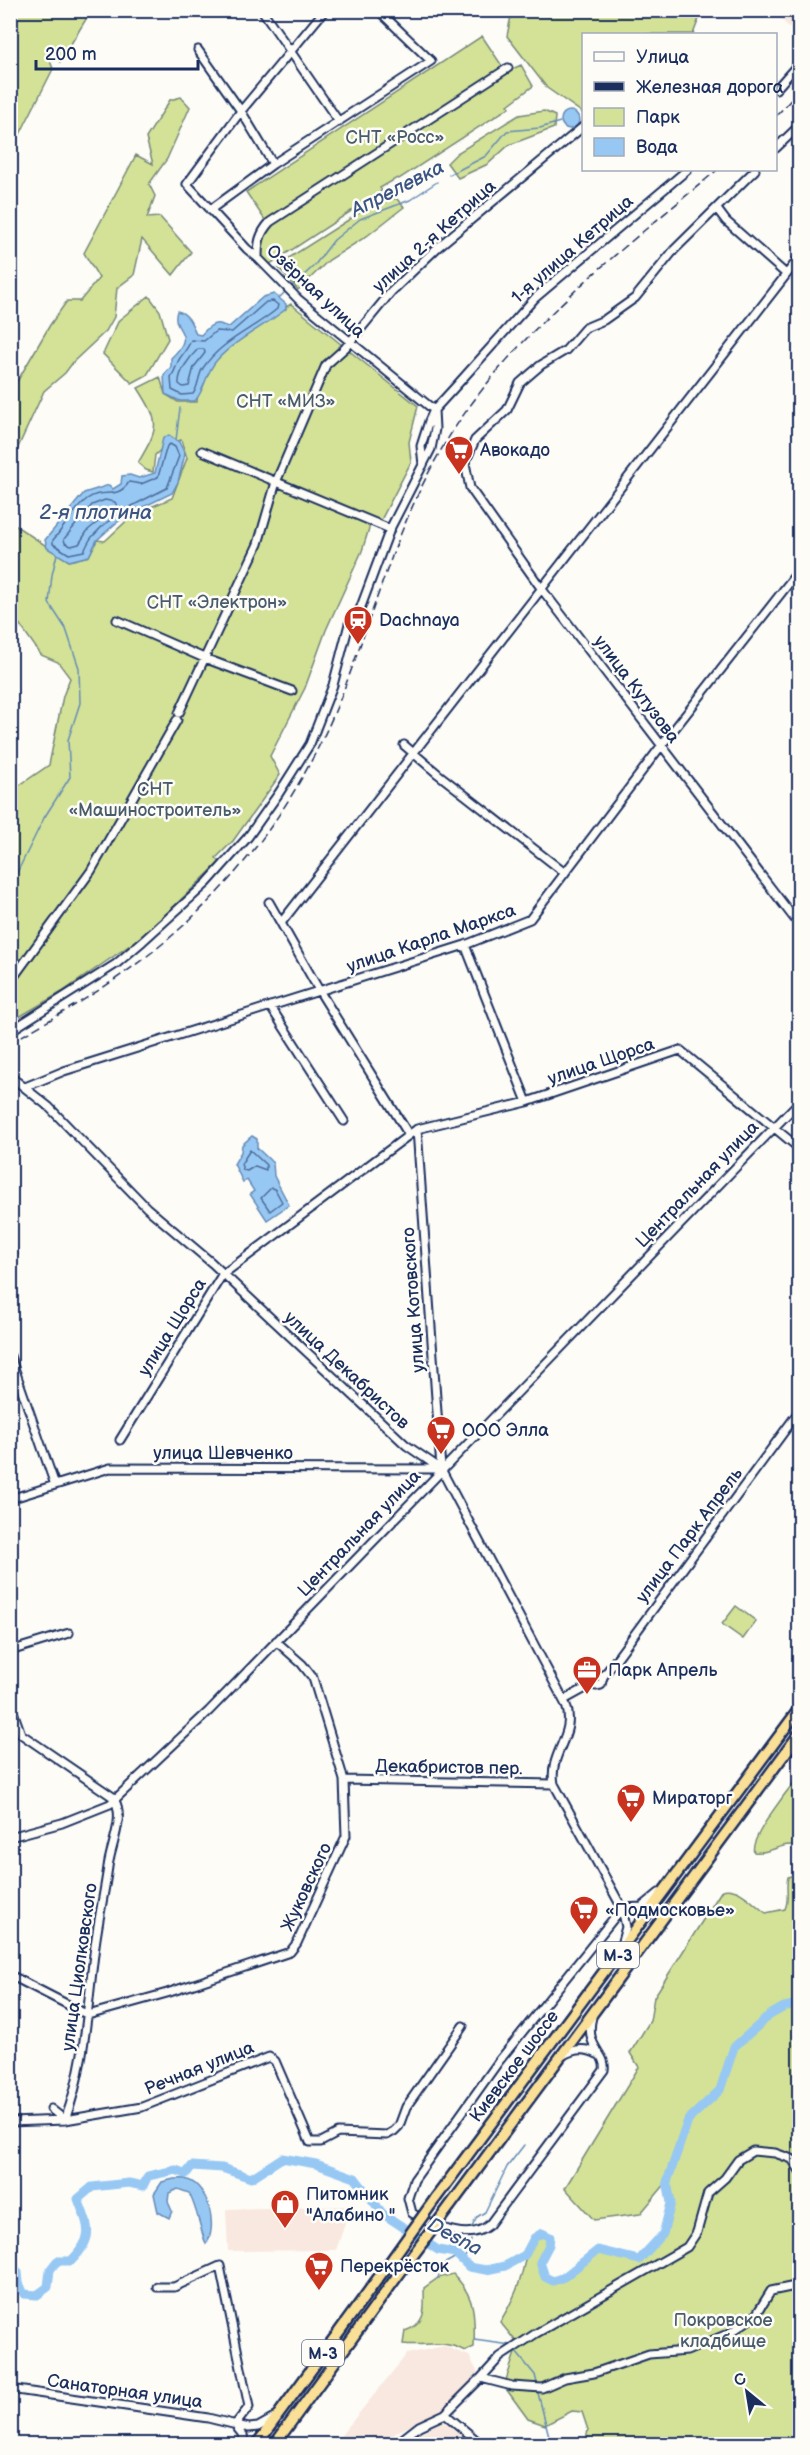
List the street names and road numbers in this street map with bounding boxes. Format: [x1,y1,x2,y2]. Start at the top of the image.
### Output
street label: улица 2-я Кетрица [369,175,500,297]
street label: 1-я улица Кетрица [507,191,638,308]
street label: Озёрная улица [262,240,370,343]
street label: улица Кутузова [589,631,684,748]
street label: улица Карла Маркса [344,900,519,977]
street label: улица Щорса [545,1033,658,1090]
street label: Центральная улица [632,1116,763,1252]
street label: улица Котовского [398,1227,429,1373]
street label: улица Щорса [134,1274,211,1380]
street label: улица Декабристов [280,1307,414,1434]
street label: улица Шевченко [153,1443,293,1464]
street label: улица Парк Апрель [632,1463,747,1607]
street label: Центральная улица [294,1465,425,1601]
street label: Декабристов пер. [375,1756,523,1779]
street label: Жуковского [277,1839,336,1935]
street label: улица Циолковского [57,1882,102,2052]
road number: М-3 [597,1942,639,1968]
street label: Киевское шоссе [466,2006,563,2126]
street label: Речная улица [141,2037,257,2100]
road number: М-3 [302,2340,344,2366]
street label: Санаторная улица [46,2370,204,2413]

